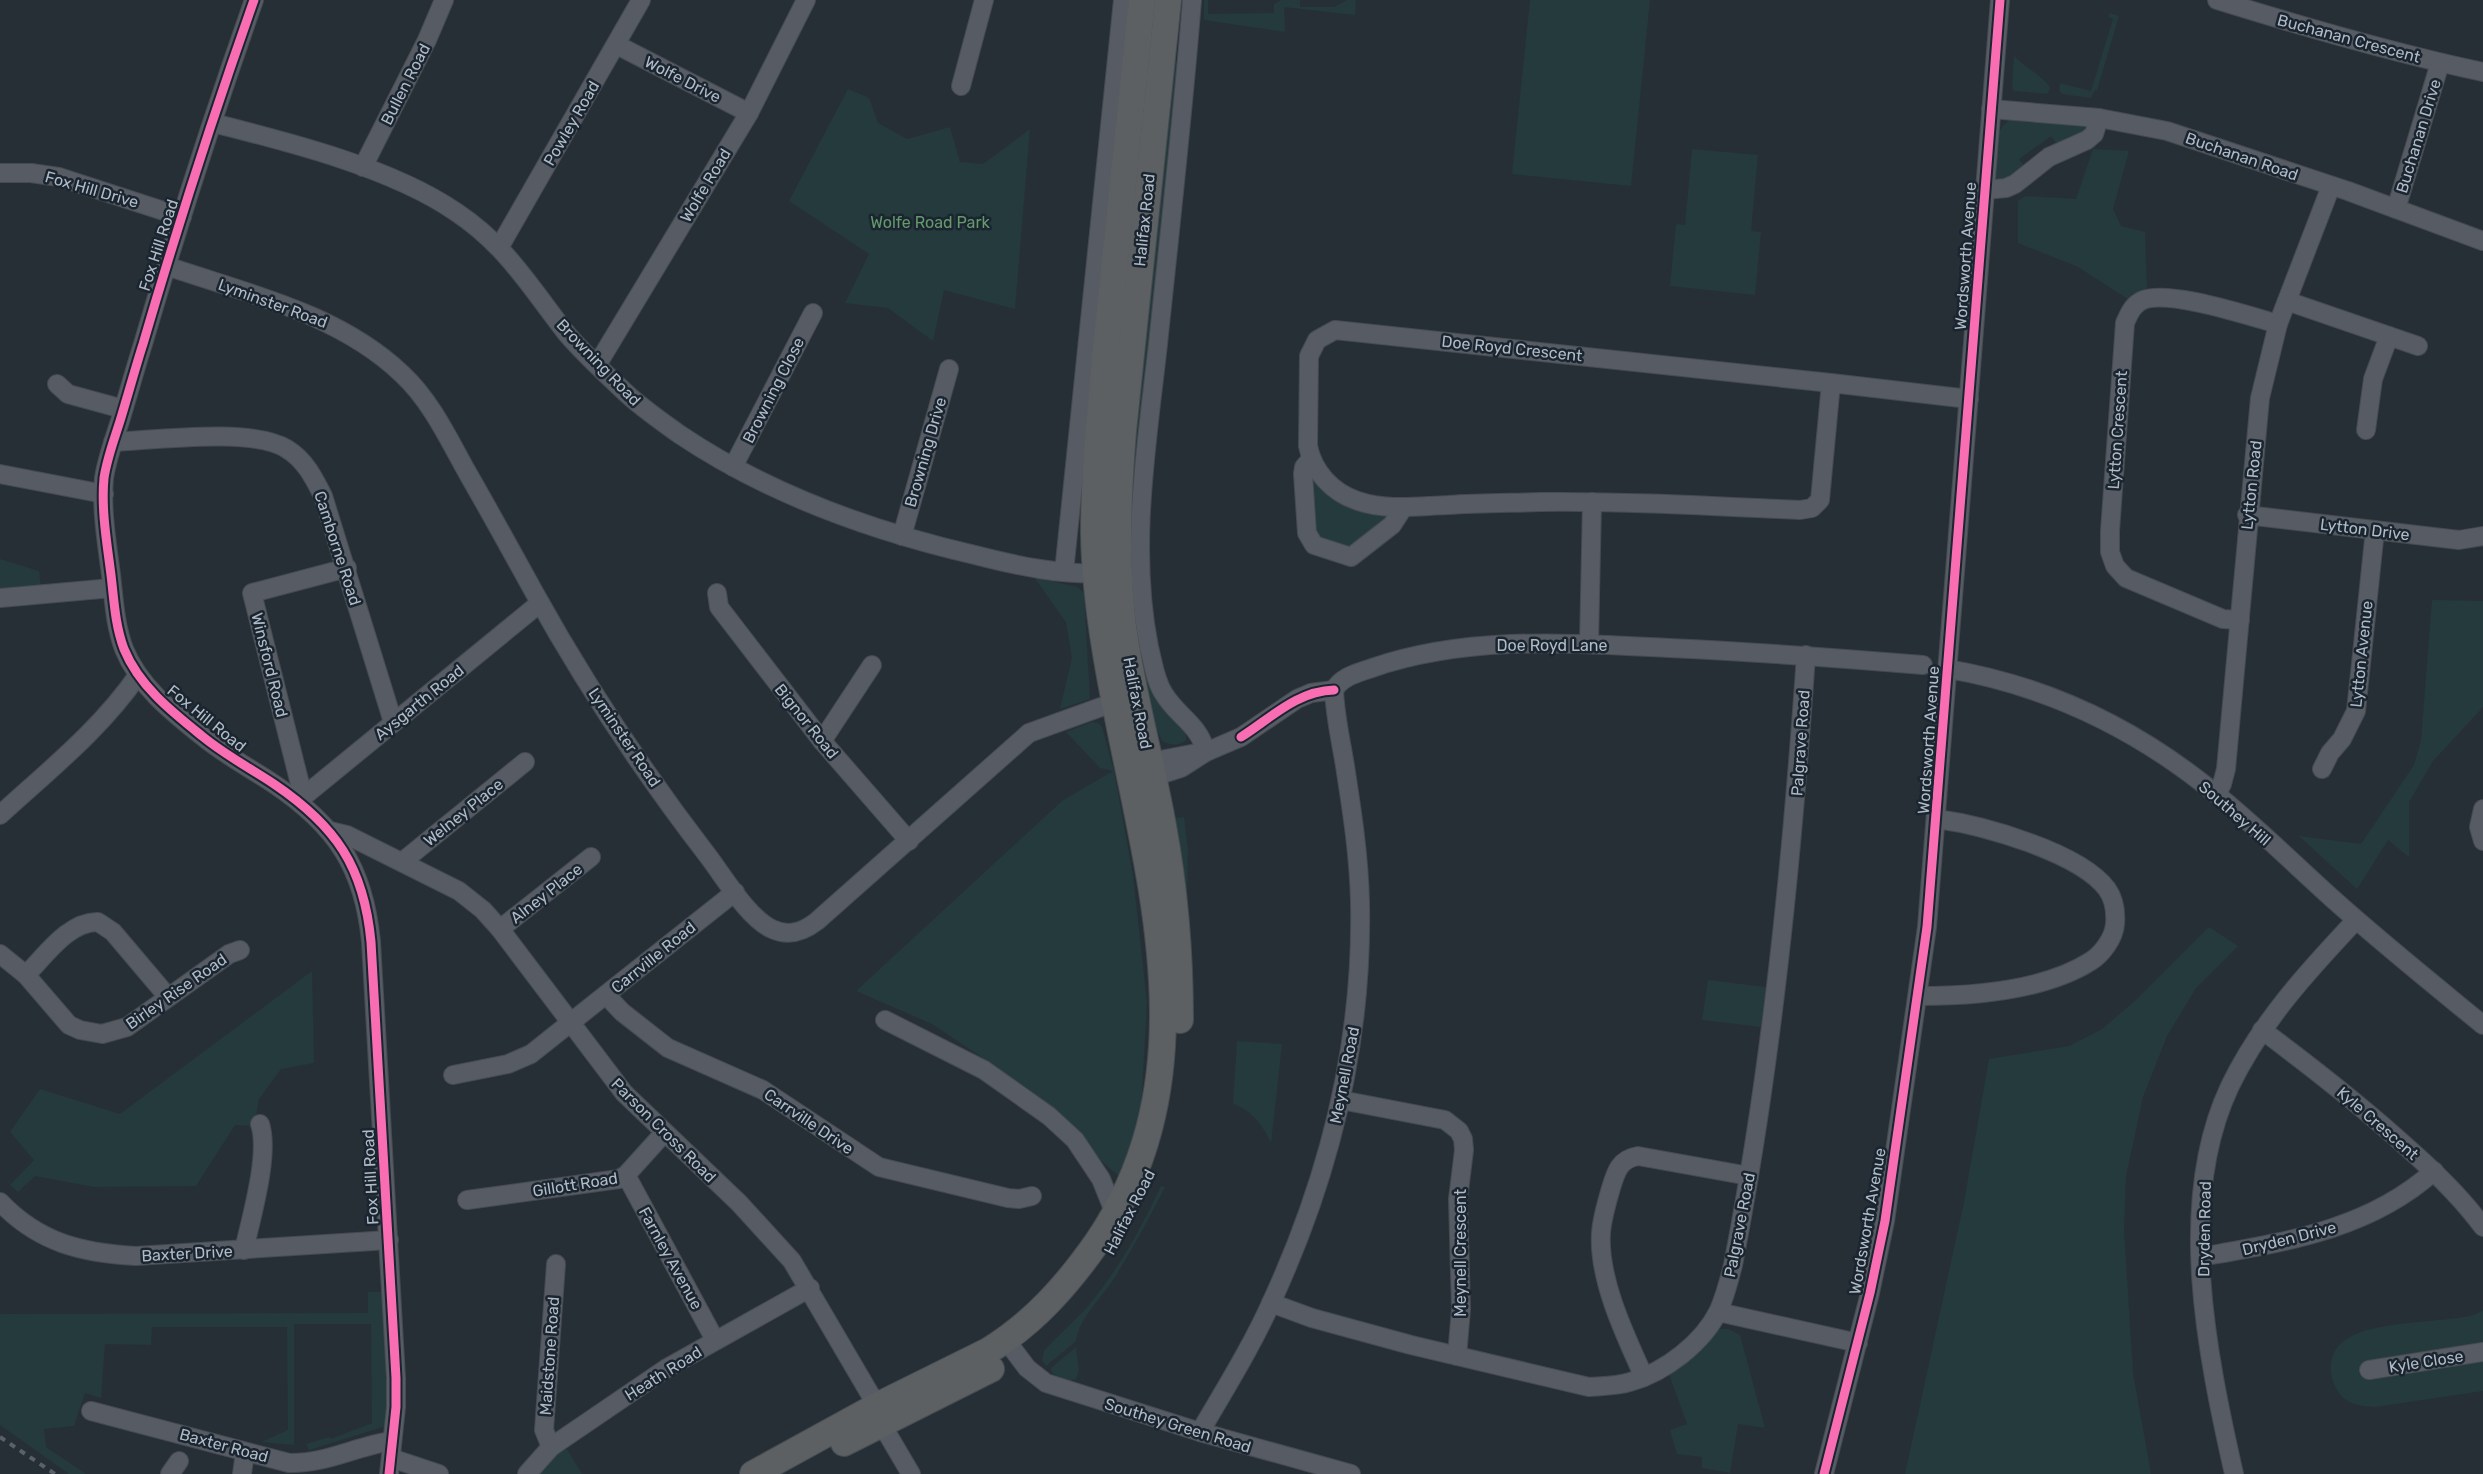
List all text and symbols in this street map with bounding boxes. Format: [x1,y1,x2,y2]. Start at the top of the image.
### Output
street label: Buchanan Crescent [2275,10,2422,67]
street label: Bullen Road [377,40,434,128]
street label: Wolfe Drive [642,52,724,107]
street label: Powley Road [540,77,603,169]
street label: Buchanan Drive [2392,77,2445,196]
street label: Buchanan Road [2183,128,2301,185]
street label: Wolfe Road [676,145,735,225]
street label: Fox Hill Drive [43,167,141,212]
street label: Halifax Road [1130,173,1159,267]
street label: Wordsworth Avenue [1951,181,1980,331]
street label: Fox Hill Road [135,197,182,294]
park label: Wolfe Road Park [870,213,991,232]
street label: Lyminster Road [216,275,330,332]
street label: Browning Road [553,315,645,410]
street label: Doe Royd Crescent [1441,332,1583,365]
street label: Browning Close [739,334,808,446]
street label: Lytton Crescent [2104,370,2131,490]
street label: Browning Drive [901,395,950,509]
street label: Lytton Road [2237,440,2266,531]
street label: Camborne Road [310,489,365,608]
street label: Lytton Drive [2319,515,2411,544]
street label: Lytton Avenue [2346,600,2377,708]
street label: Winsford Road [247,611,292,719]
street label: Doe Royd Lane [1497,636,1607,655]
street label: Halifax Road [1119,655,1156,751]
street label: Aysgarth Road [371,661,468,744]
street label: Wordsworth Avenue [1914,665,1943,815]
street label: Bignor Road [771,680,842,762]
street label: Fox Hill Road [164,681,250,756]
street label: Lyminster Road [585,684,665,790]
street label: Palgrave Road [1787,689,1814,797]
street label: Welney Place [420,775,507,850]
street label: Southey Hill [2195,777,2274,850]
street label: Alney Place [507,859,586,927]
street label: Carrville Road [607,918,699,997]
street label: Birley Rise Road [122,950,230,1033]
street label: Meynell Road [1326,1025,1363,1125]
street label: Parson Cross Road [607,1074,720,1187]
street label: Kyle Crescent [2333,1083,2422,1164]
street label: Carrville Drive [760,1085,857,1158]
street label: Fox Hill Road [359,1129,382,1225]
street label: Wordsworth Avenue [1845,1146,1890,1296]
street label: Halifax Road [1100,1166,1159,1258]
street label: Gillott Road [531,1168,619,1201]
street label: Palgrave Road [1720,1171,1759,1279]
street label: Dryden Road [2194,1181,2215,1277]
street label: Meynell Crescent [1451,1189,1470,1317]
street label: Farnley Avenue [635,1204,707,1313]
street label: Dryden Drive [2240,1218,2338,1259]
street label: Baxter Drive [141,1242,233,1265]
street label: Maidstone Road [536,1296,563,1416]
street label: Heath Road [621,1342,705,1405]
street label: Kyle Close [2387,1346,2465,1377]
street label: Southey Green Road [1102,1394,1253,1457]
street label: Baxter Road [177,1425,270,1466]

